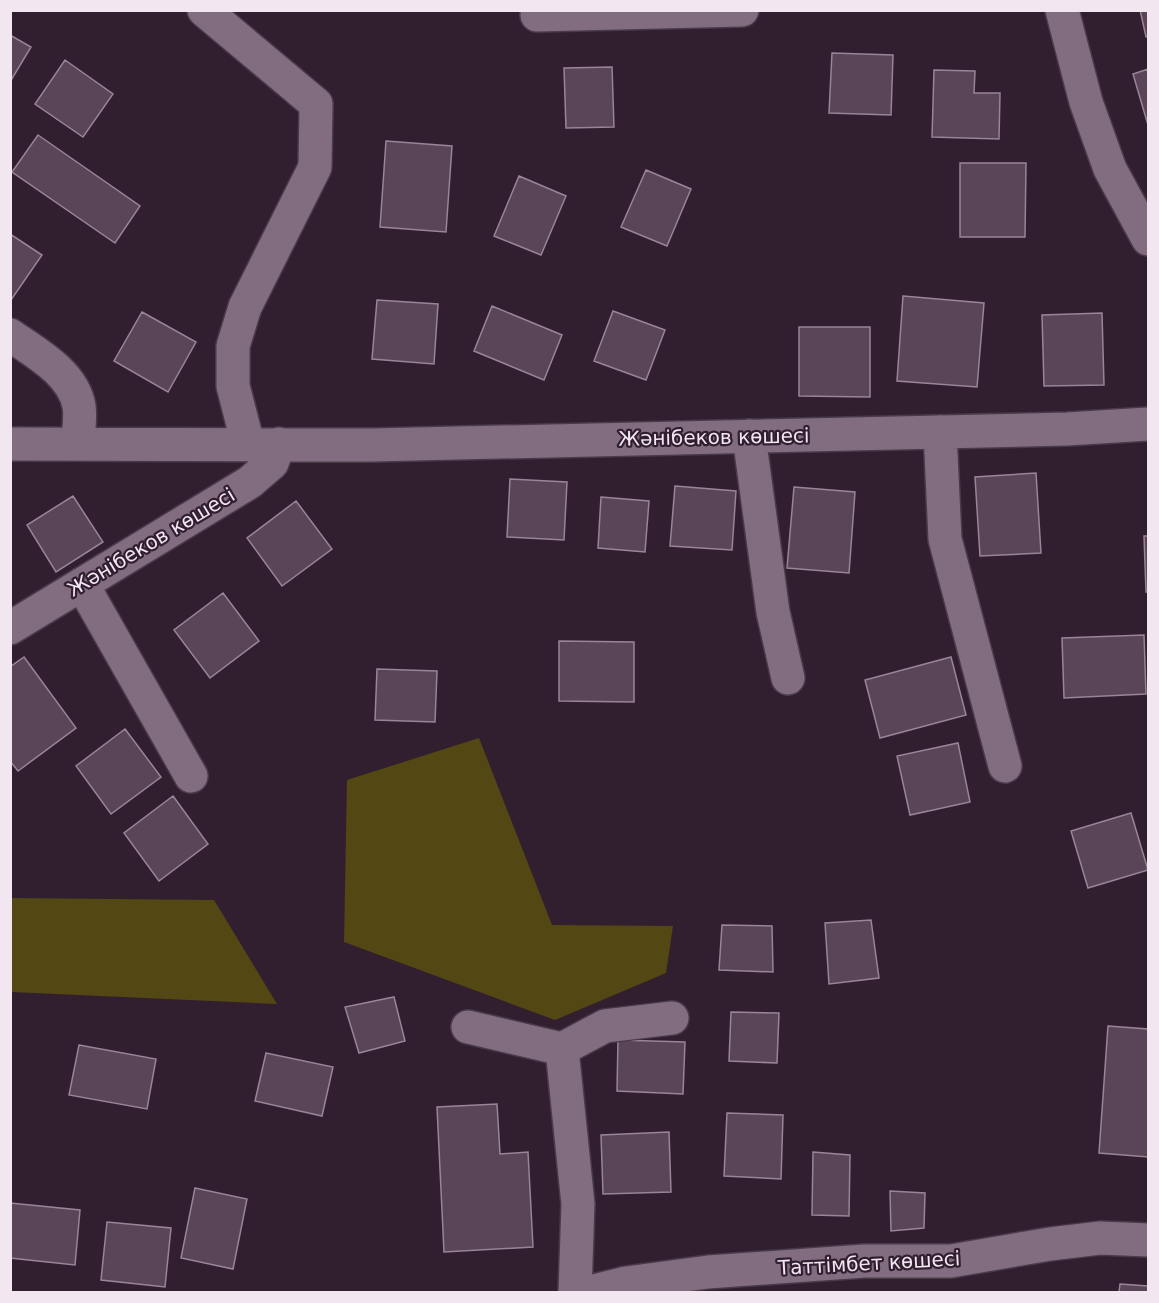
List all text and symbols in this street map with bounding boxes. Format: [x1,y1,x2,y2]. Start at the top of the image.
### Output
street label: Жәнібеков көшесі [618,423,810,451]
street label: Жәнібеков көшесі [63,483,239,601]
street label: Таттімбет көшесі [776,1246,961,1280]

